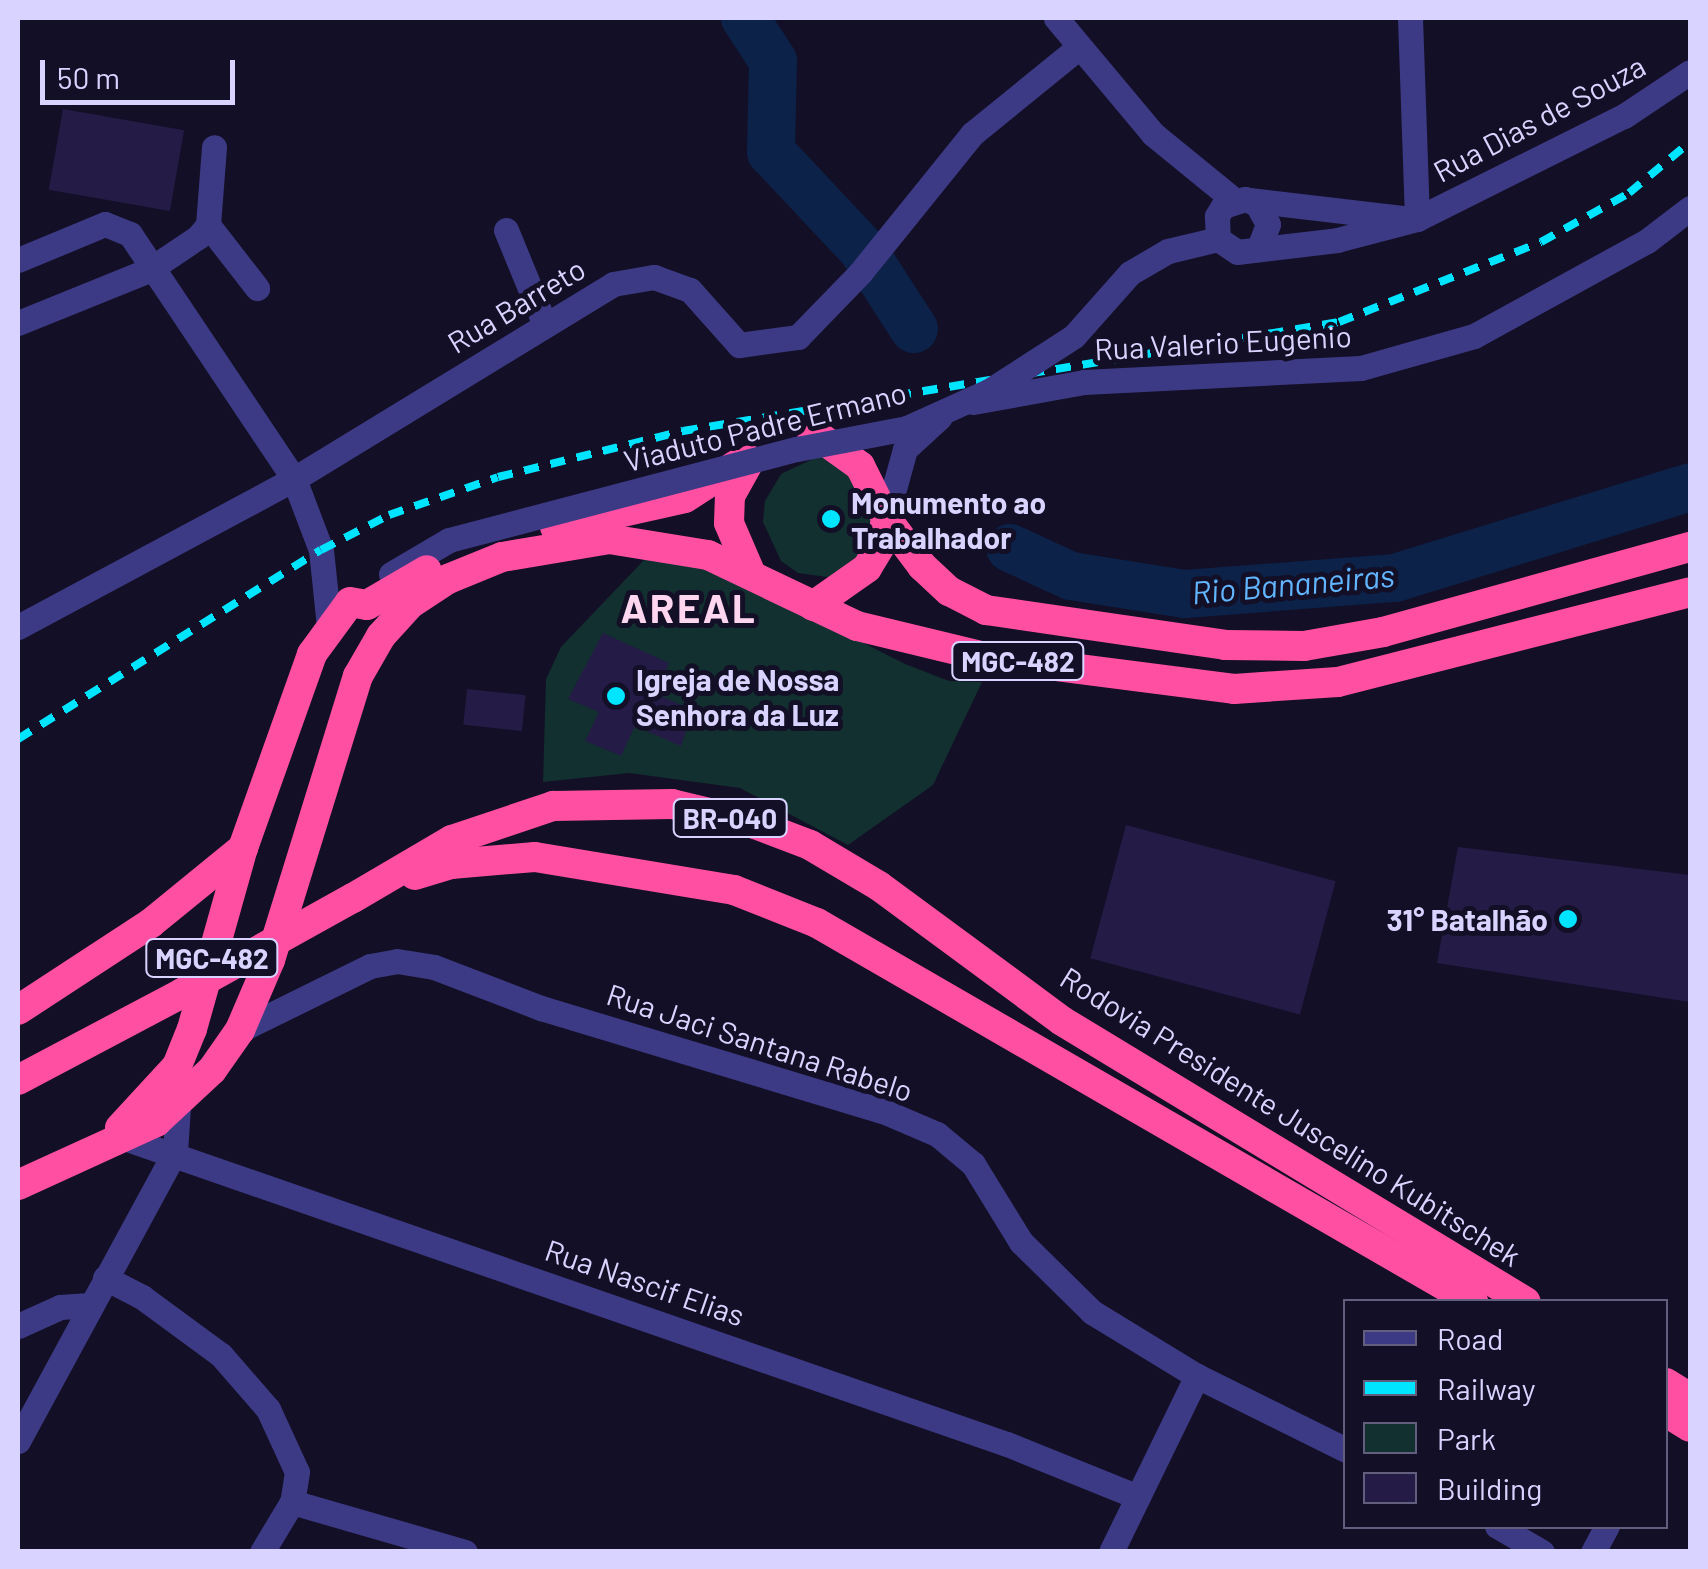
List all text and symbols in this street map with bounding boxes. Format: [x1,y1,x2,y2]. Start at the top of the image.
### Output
scale bar [45,40,240,102]
street label: Rua Dias de Souza [1427,47,1651,189]
text: 50 m [57,59,120,95]
street label: Rua Barreto [441,250,591,360]
street label: Rua Valerio Eugenio [1093,317,1353,367]
street label: Viaduto Padre Ermano [620,374,910,478]
place label: Monumento ao Trabalhador [851,484,1046,554]
marker: Monumento ao Trabalhador [820,508,842,530]
water label: Rio Bananeiras [1190,555,1396,611]
district label: AREAL [621,583,757,631]
road number: MGC-482 [950,638,1086,684]
place label: Igreja de Nossa Senhora da Luz [636,661,839,732]
marker: Igreja de Nossa Senhora da Luz [605,685,627,707]
road number: BR-040 [672,795,788,841]
place label: 31° Batalhão [1386,901,1548,937]
marker: 31° Batalhão [1557,908,1579,930]
road number: MGC-482 [144,935,280,981]
street label: Rodovia Presidente Juscelino Kubitschek [1054,959,1528,1273]
street label: Rua Jaci Santana Rabelo [603,976,917,1108]
street label: Rua Nascif Elias [541,1231,749,1333]
legend [1343,1299,1668,1529]
text: Road [1437,1320,1503,1356]
text: Railway [1437,1370,1536,1406]
text: Park [1437,1420,1496,1456]
text: Building [1437,1470,1542,1506]

